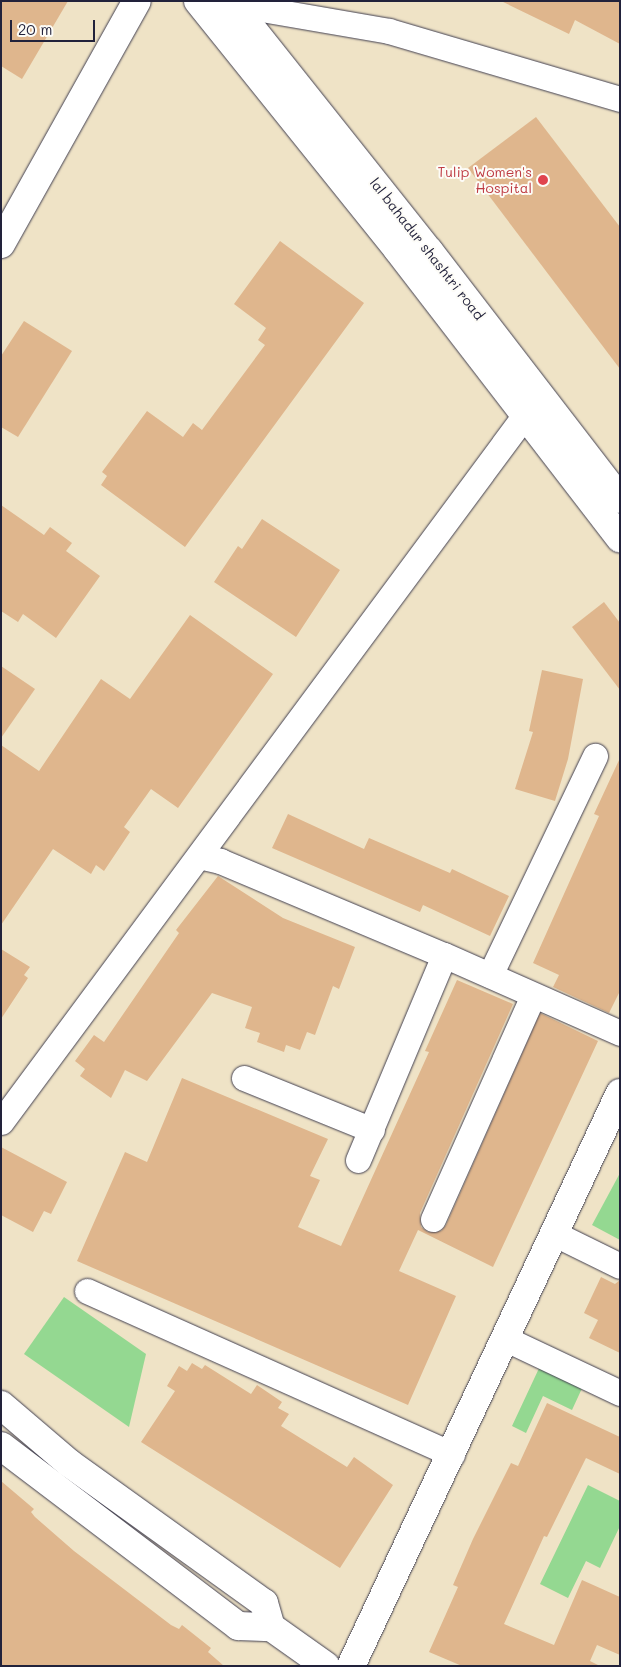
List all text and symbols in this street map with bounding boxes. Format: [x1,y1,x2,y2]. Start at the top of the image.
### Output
scale bar [12,10,98,42]
text: 20 m [18,19,52,39]
place label: Tulip Women's Hospital [438,164,532,196]
marker: Tulip Women's Hospital [536,173,550,187]
street label: lal bahadur shashtri road [366,175,488,323]

